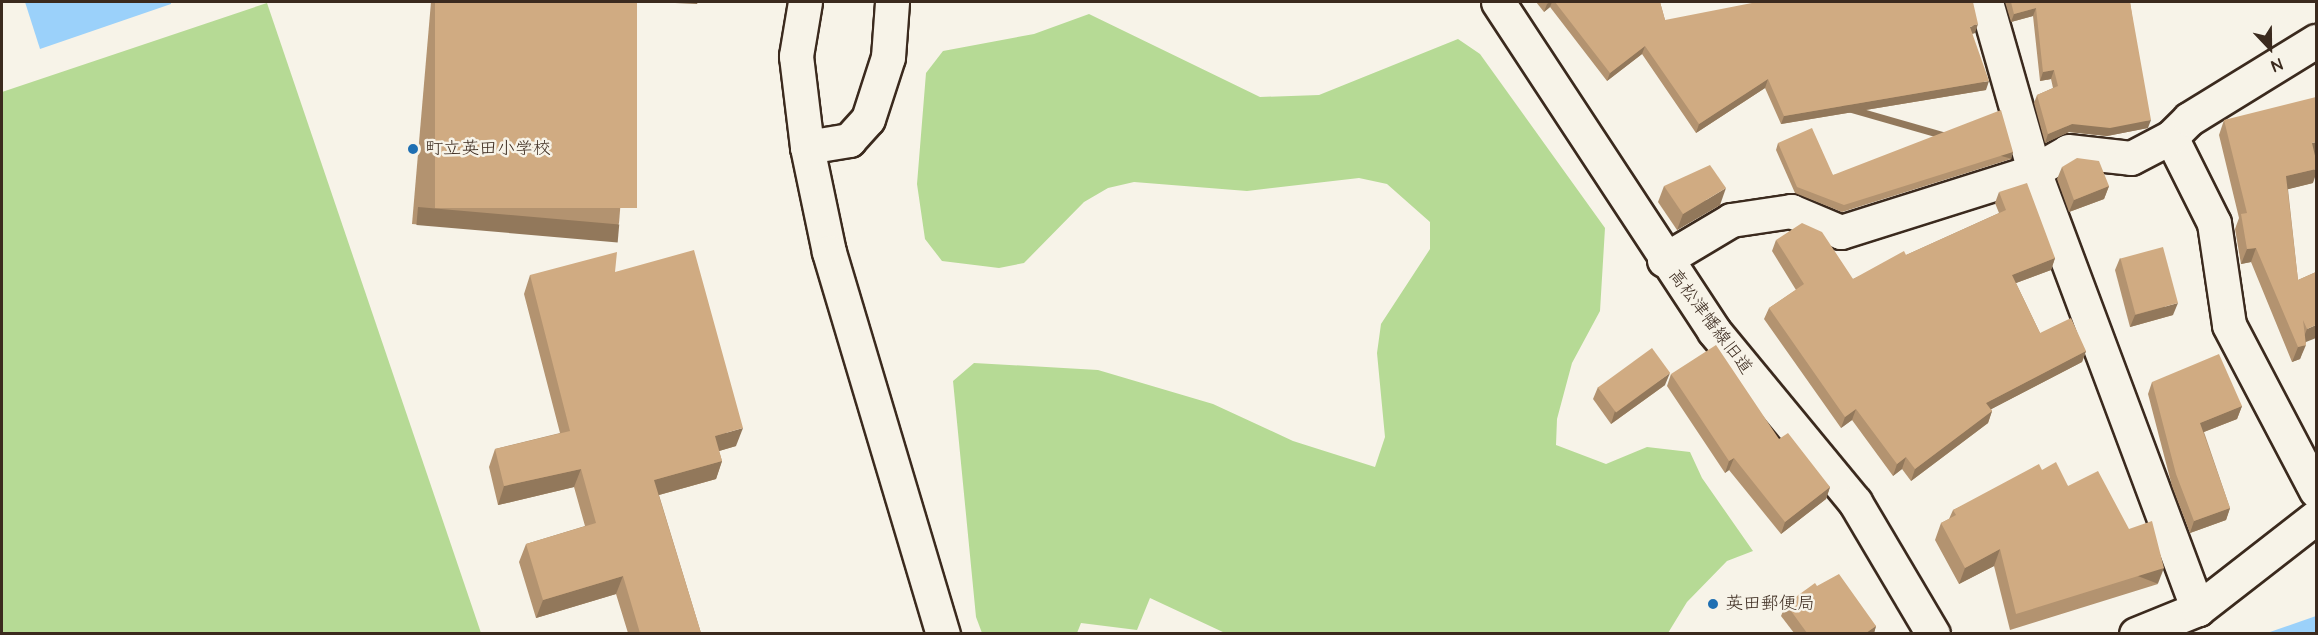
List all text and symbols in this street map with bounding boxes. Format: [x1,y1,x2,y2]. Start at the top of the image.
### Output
north arrow [2240,18,2300,78]
text: N [2268,53,2286,77]
place label: 町立英田小学校 [425,138,551,160]
marker: 町立英田小学校 [406,142,420,156]
street label: 高松津幡線旧道 [1663,265,1757,379]
place label: 英田郵便局 [1725,593,1815,615]
marker: 英田郵便局 [1706,597,1720,611]

